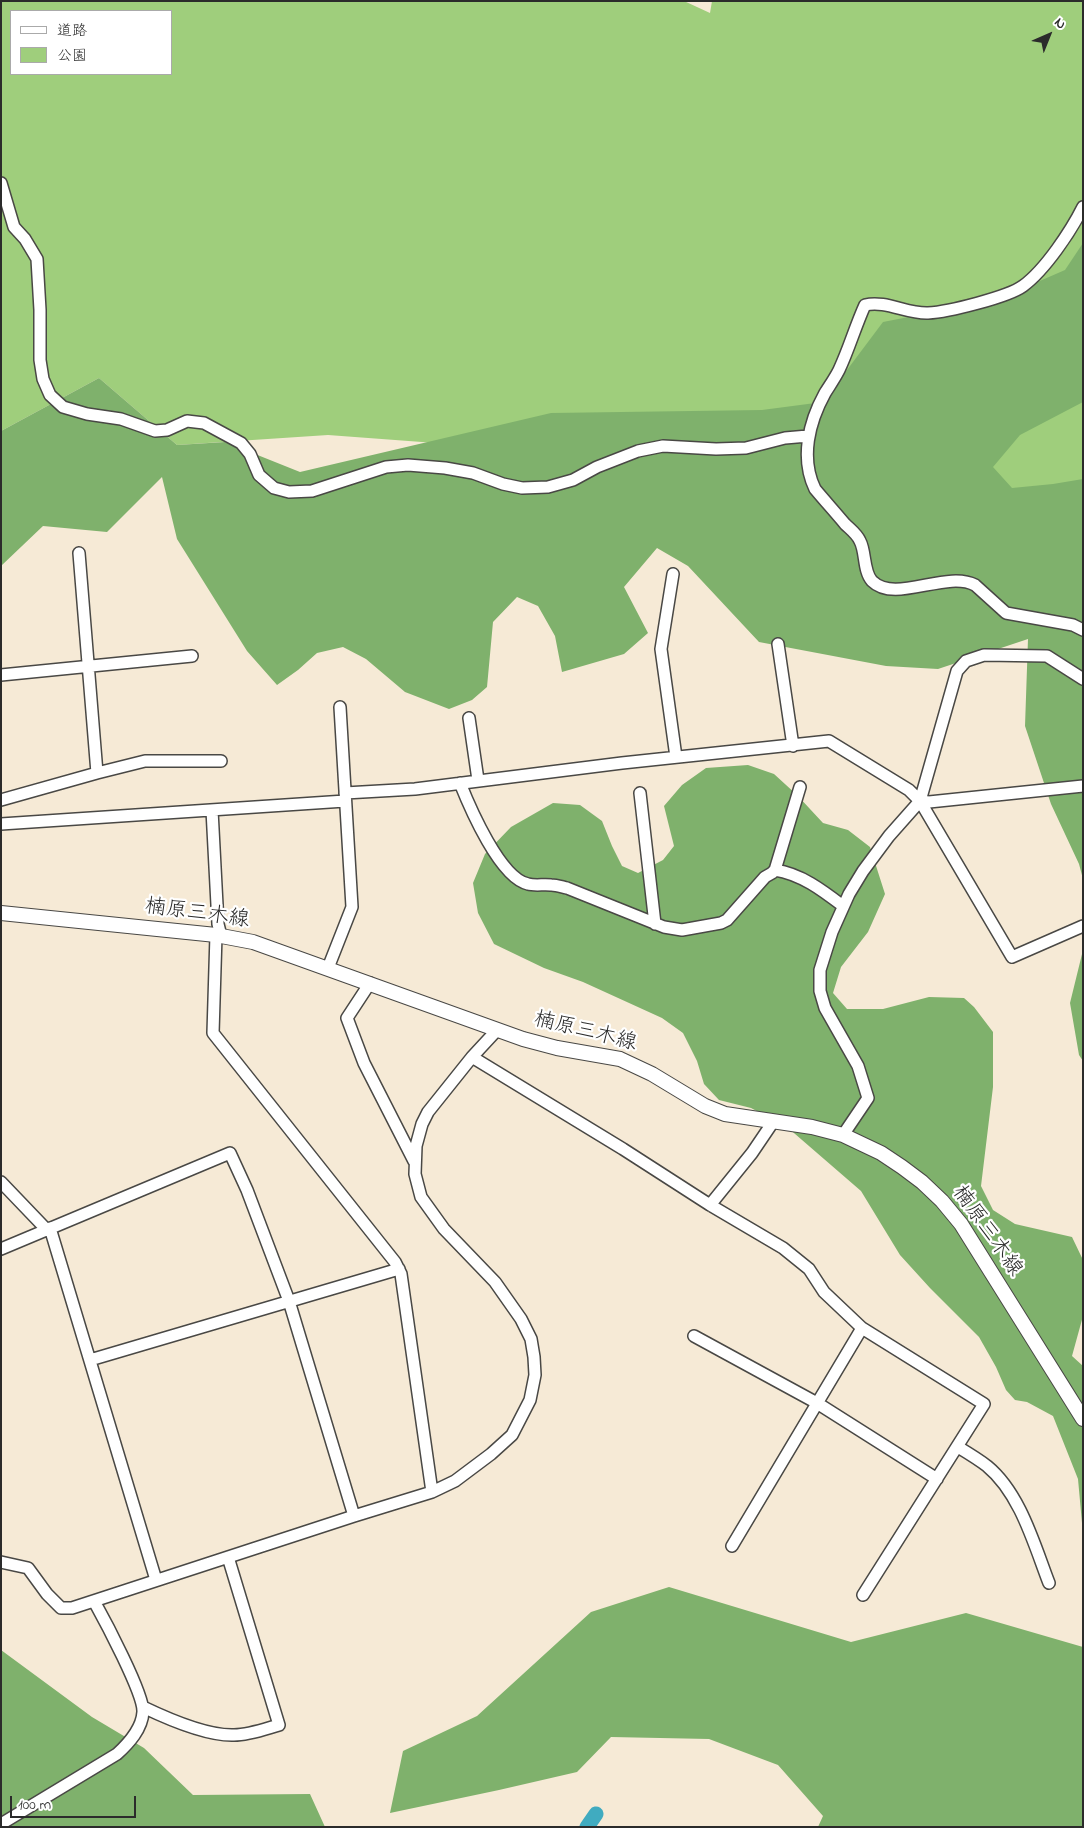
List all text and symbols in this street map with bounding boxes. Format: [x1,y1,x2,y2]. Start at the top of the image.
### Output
legend [10,10,172,75]
north arrow [1024,10,1074,60]
text: N [1049,13,1070,35]
text: 道路 [57,20,87,42]
text: 公園 [57,45,87,67]
street label: 楠原三木線 [143,895,251,935]
street label: 楠原三木線 [531,1008,639,1058]
street label: 楠原三木線 [946,1182,1026,1282]
scale bar [12,1786,139,1818]
text: 100 m [18,1794,51,1816]

